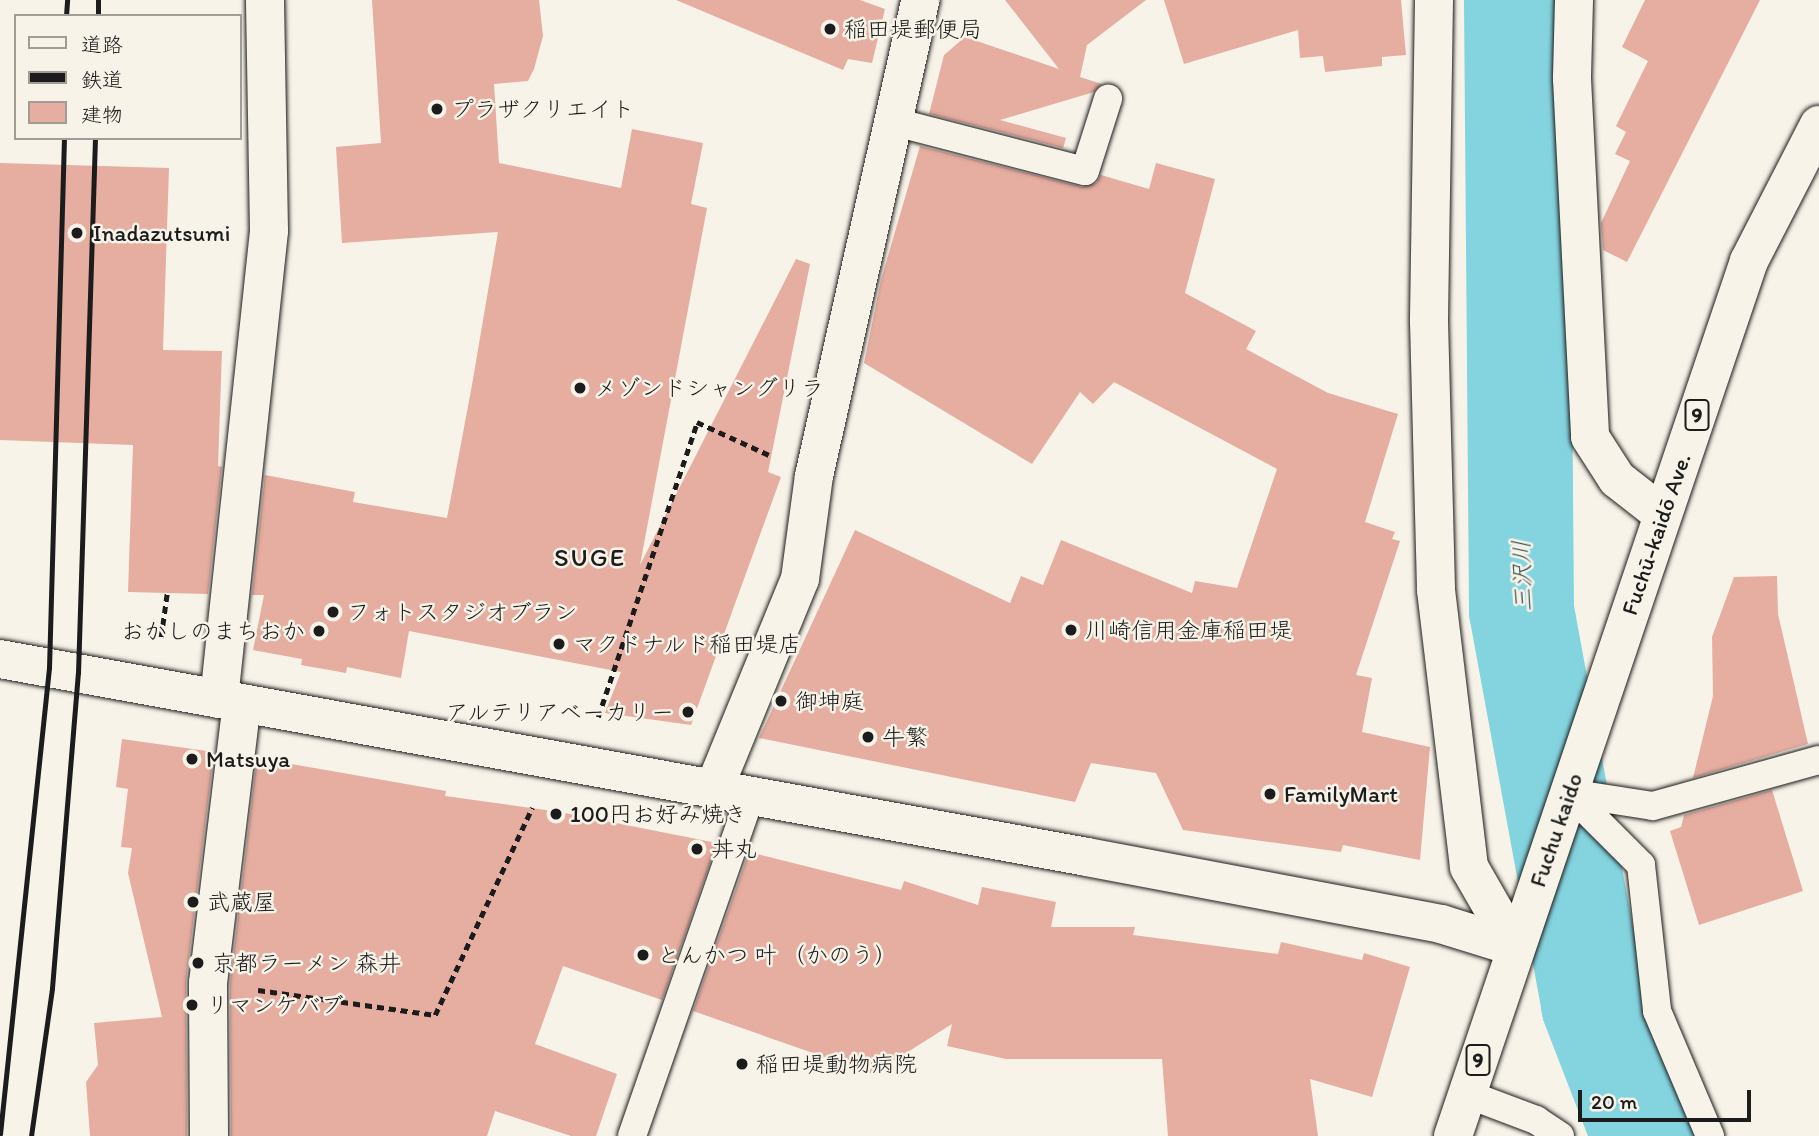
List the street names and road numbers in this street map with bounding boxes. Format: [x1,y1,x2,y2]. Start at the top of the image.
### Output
road number: 9 [1683,398,1711,432]
street label: Fuchū-kaidō Ave. [1615,450,1697,618]
street label: Fuchu kaido [1524,770,1588,890]
road number: 9 [1464,1042,1492,1078]

